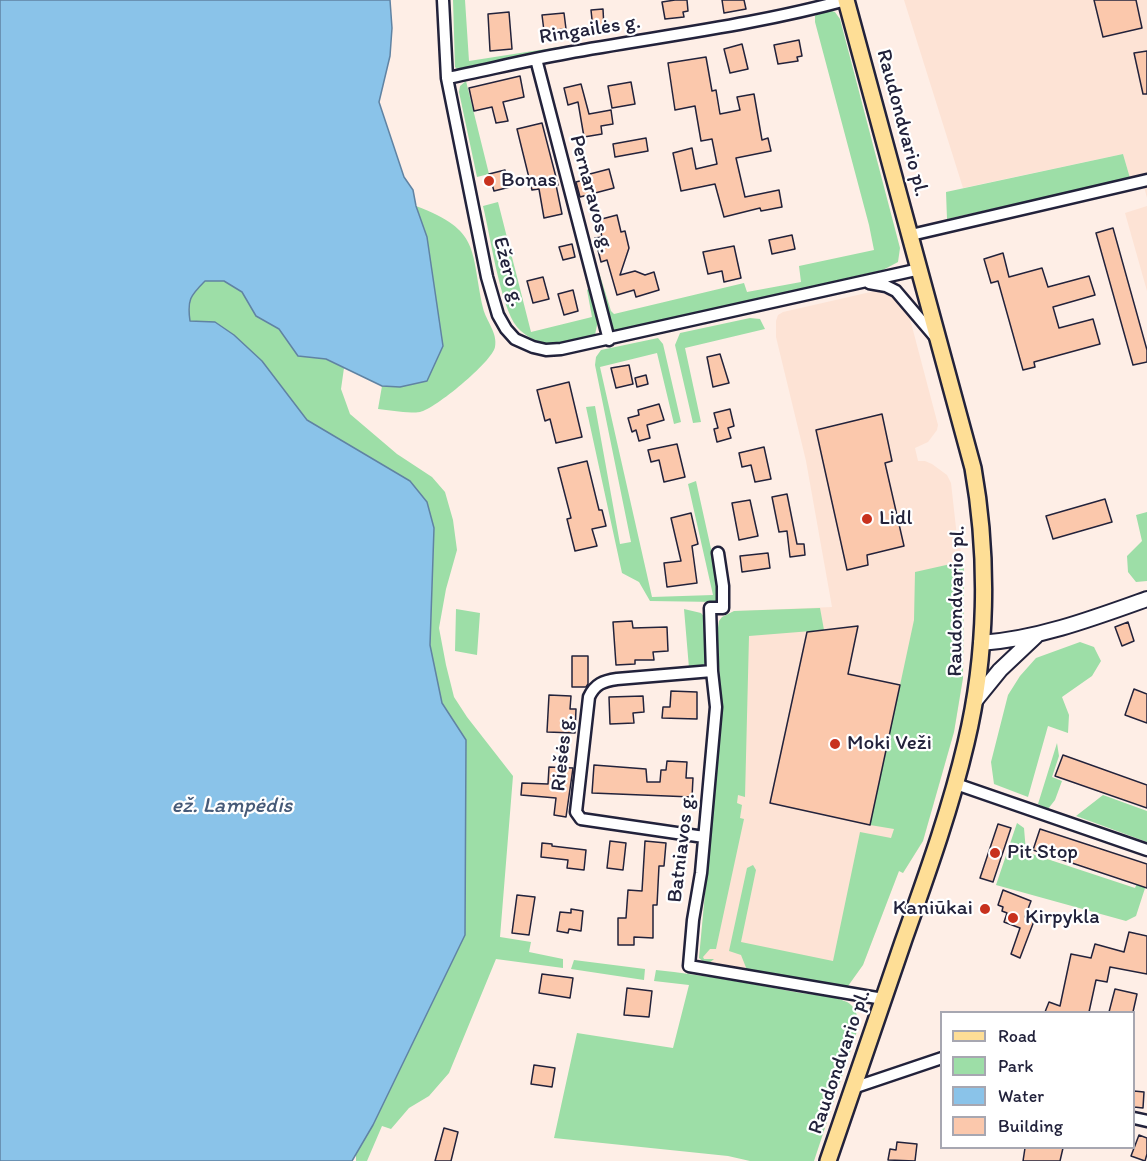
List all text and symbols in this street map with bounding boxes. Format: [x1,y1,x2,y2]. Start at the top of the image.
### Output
street label: Ringailės g. [538,10,642,50]
street label: Raudondvario pl. [870,47,934,199]
street label: Pernaravos g. [563,132,619,256]
place label: Bonas [501,168,557,194]
marker: Bonas [482,174,496,188]
street label: Ežero g. [487,234,529,310]
place label: Lidl [879,506,913,532]
marker: Lidl [860,512,874,526]
street label: Raudondvario pl. [943,525,971,677]
street label: Riešės g. [546,713,580,793]
place label: Moki Veži [847,731,932,757]
marker: Moki Veži [828,737,842,751]
street label: Batniavos g. [663,792,701,904]
water label: ež. Lampėdis [172,793,292,819]
place label: Pit Stop [1007,840,1078,866]
marker: Pit Stop [988,846,1002,860]
place label: Kaniūkai [893,896,973,922]
marker: Kaniūkai [978,902,992,916]
place label: Kirpykla [1025,905,1100,931]
marker: Kirpykla [1006,911,1020,925]
street label: Raudondvario pl. [803,986,877,1138]
legend [940,1011,1135,1149]
text: Road [998,1025,1037,1047]
text: Park [998,1055,1033,1077]
text: Water [998,1085,1044,1107]
text: Building [998,1115,1063,1137]

